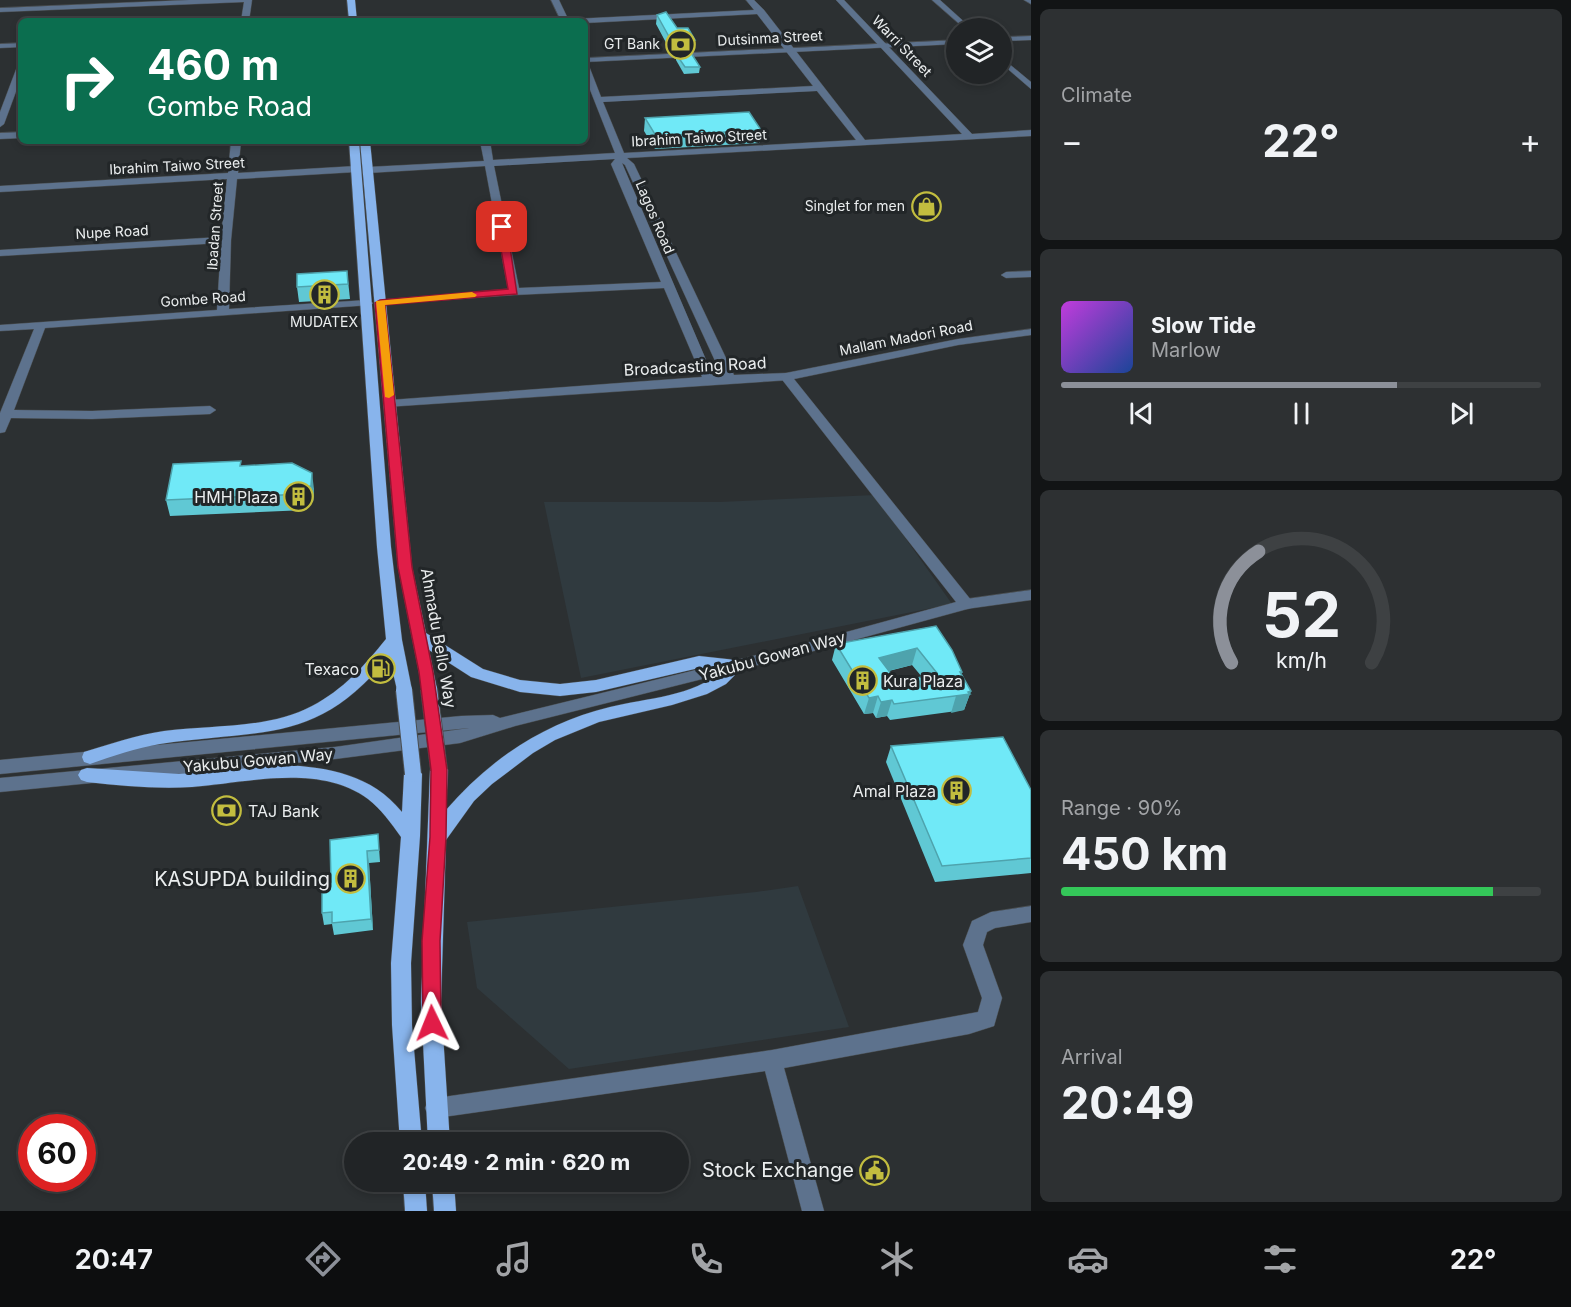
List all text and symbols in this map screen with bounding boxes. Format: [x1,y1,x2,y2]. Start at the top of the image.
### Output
street label: Warri Street [869,11,936,80]
map controls [946,18,1012,84]
button: layers [946,18,1012,84]
street label: Dutsinma Street [717,26,823,49]
bank icon: GT Bank [665,28,697,60]
place label: GT Bank [604,35,660,52]
text: 460 m [147,39,279,90]
icon: right [48,42,126,120]
text: Climate [1061,83,1132,107]
text: Gombe Road [147,90,312,123]
text: 22° [1262,113,1340,168]
text: − [1061,121,1083,161]
text: + [1519,121,1541,161]
street label: Ibrahim Taiwo Street [631,125,768,150]
street label: Ibrahim Taiwo Street [109,153,246,178]
street label: Lagos Road [632,178,678,256]
street label: Ibadan Street [203,181,226,271]
shop icon: Singlet for men [910,190,942,222]
place label: Singlet for men [805,197,905,214]
pin [476,201,527,252]
icon: arrive [485,210,518,243]
street label: Nupe Road [75,221,149,242]
building icon: MUDATEX [308,279,340,311]
street label: Gombe Road [160,287,246,310]
text: Slow Tide [1151,312,1256,338]
place label: MUDATEX [290,313,359,330]
street label: Mallam Madori Road [838,316,974,359]
text: Marlow [1151,338,1221,362]
street label: Broadcasting Road [623,352,767,380]
icon: previous [1125,397,1158,430]
icon: pause [1285,397,1318,430]
icon: next [1445,397,1478,430]
building icon: HMH Plaza [283,481,315,513]
place label: HMH Plaza [194,487,278,507]
street label: Ahmadu Bello Way [417,567,461,709]
text: 52 [1261,577,1341,652]
street label: Yakubu Gowan Way [697,627,847,685]
text: km/h [1276,647,1326,673]
fuel station icon: Texaco [364,653,396,685]
place label: Texaco [305,659,359,679]
building icon: Kura Plaza [846,665,878,697]
place label: Kura Plaza [883,671,963,691]
street label: Yakubu Gowan Way [182,743,334,777]
building icon: Amal Plaza [941,775,973,807]
place label: Amal Plaza [853,781,936,801]
bank icon: TAJ Bank [211,795,243,827]
text: Range · 90% [1061,796,1182,820]
place label: TAJ Bank [248,801,320,821]
text: 450 km [1061,826,1228,881]
building icon: KASUPDA building [335,863,367,895]
place label: KASUPDA building [154,867,330,891]
position arrow [400,991,464,1055]
text: Arrival [1061,1045,1123,1069]
text: 20:49 [1061,1075,1194,1130]
speed limit sign: 60 [18,1114,96,1192]
text: 20:49 · 2 min · 620 m [403,1149,630,1175]
public building icon: Stock Exchange [859,1154,891,1186]
place label: Stock Exchange [702,1158,854,1182]
icon: directions [302,1238,344,1280]
icon: music [493,1238,535,1280]
icon: phone [685,1238,727,1280]
icon: climate [876,1238,918,1280]
icon: car [1067,1238,1109,1280]
icon: filters [1259,1238,1301,1280]
text: 20:47 [75,1243,153,1276]
text: 22° [1450,1243,1496,1276]

